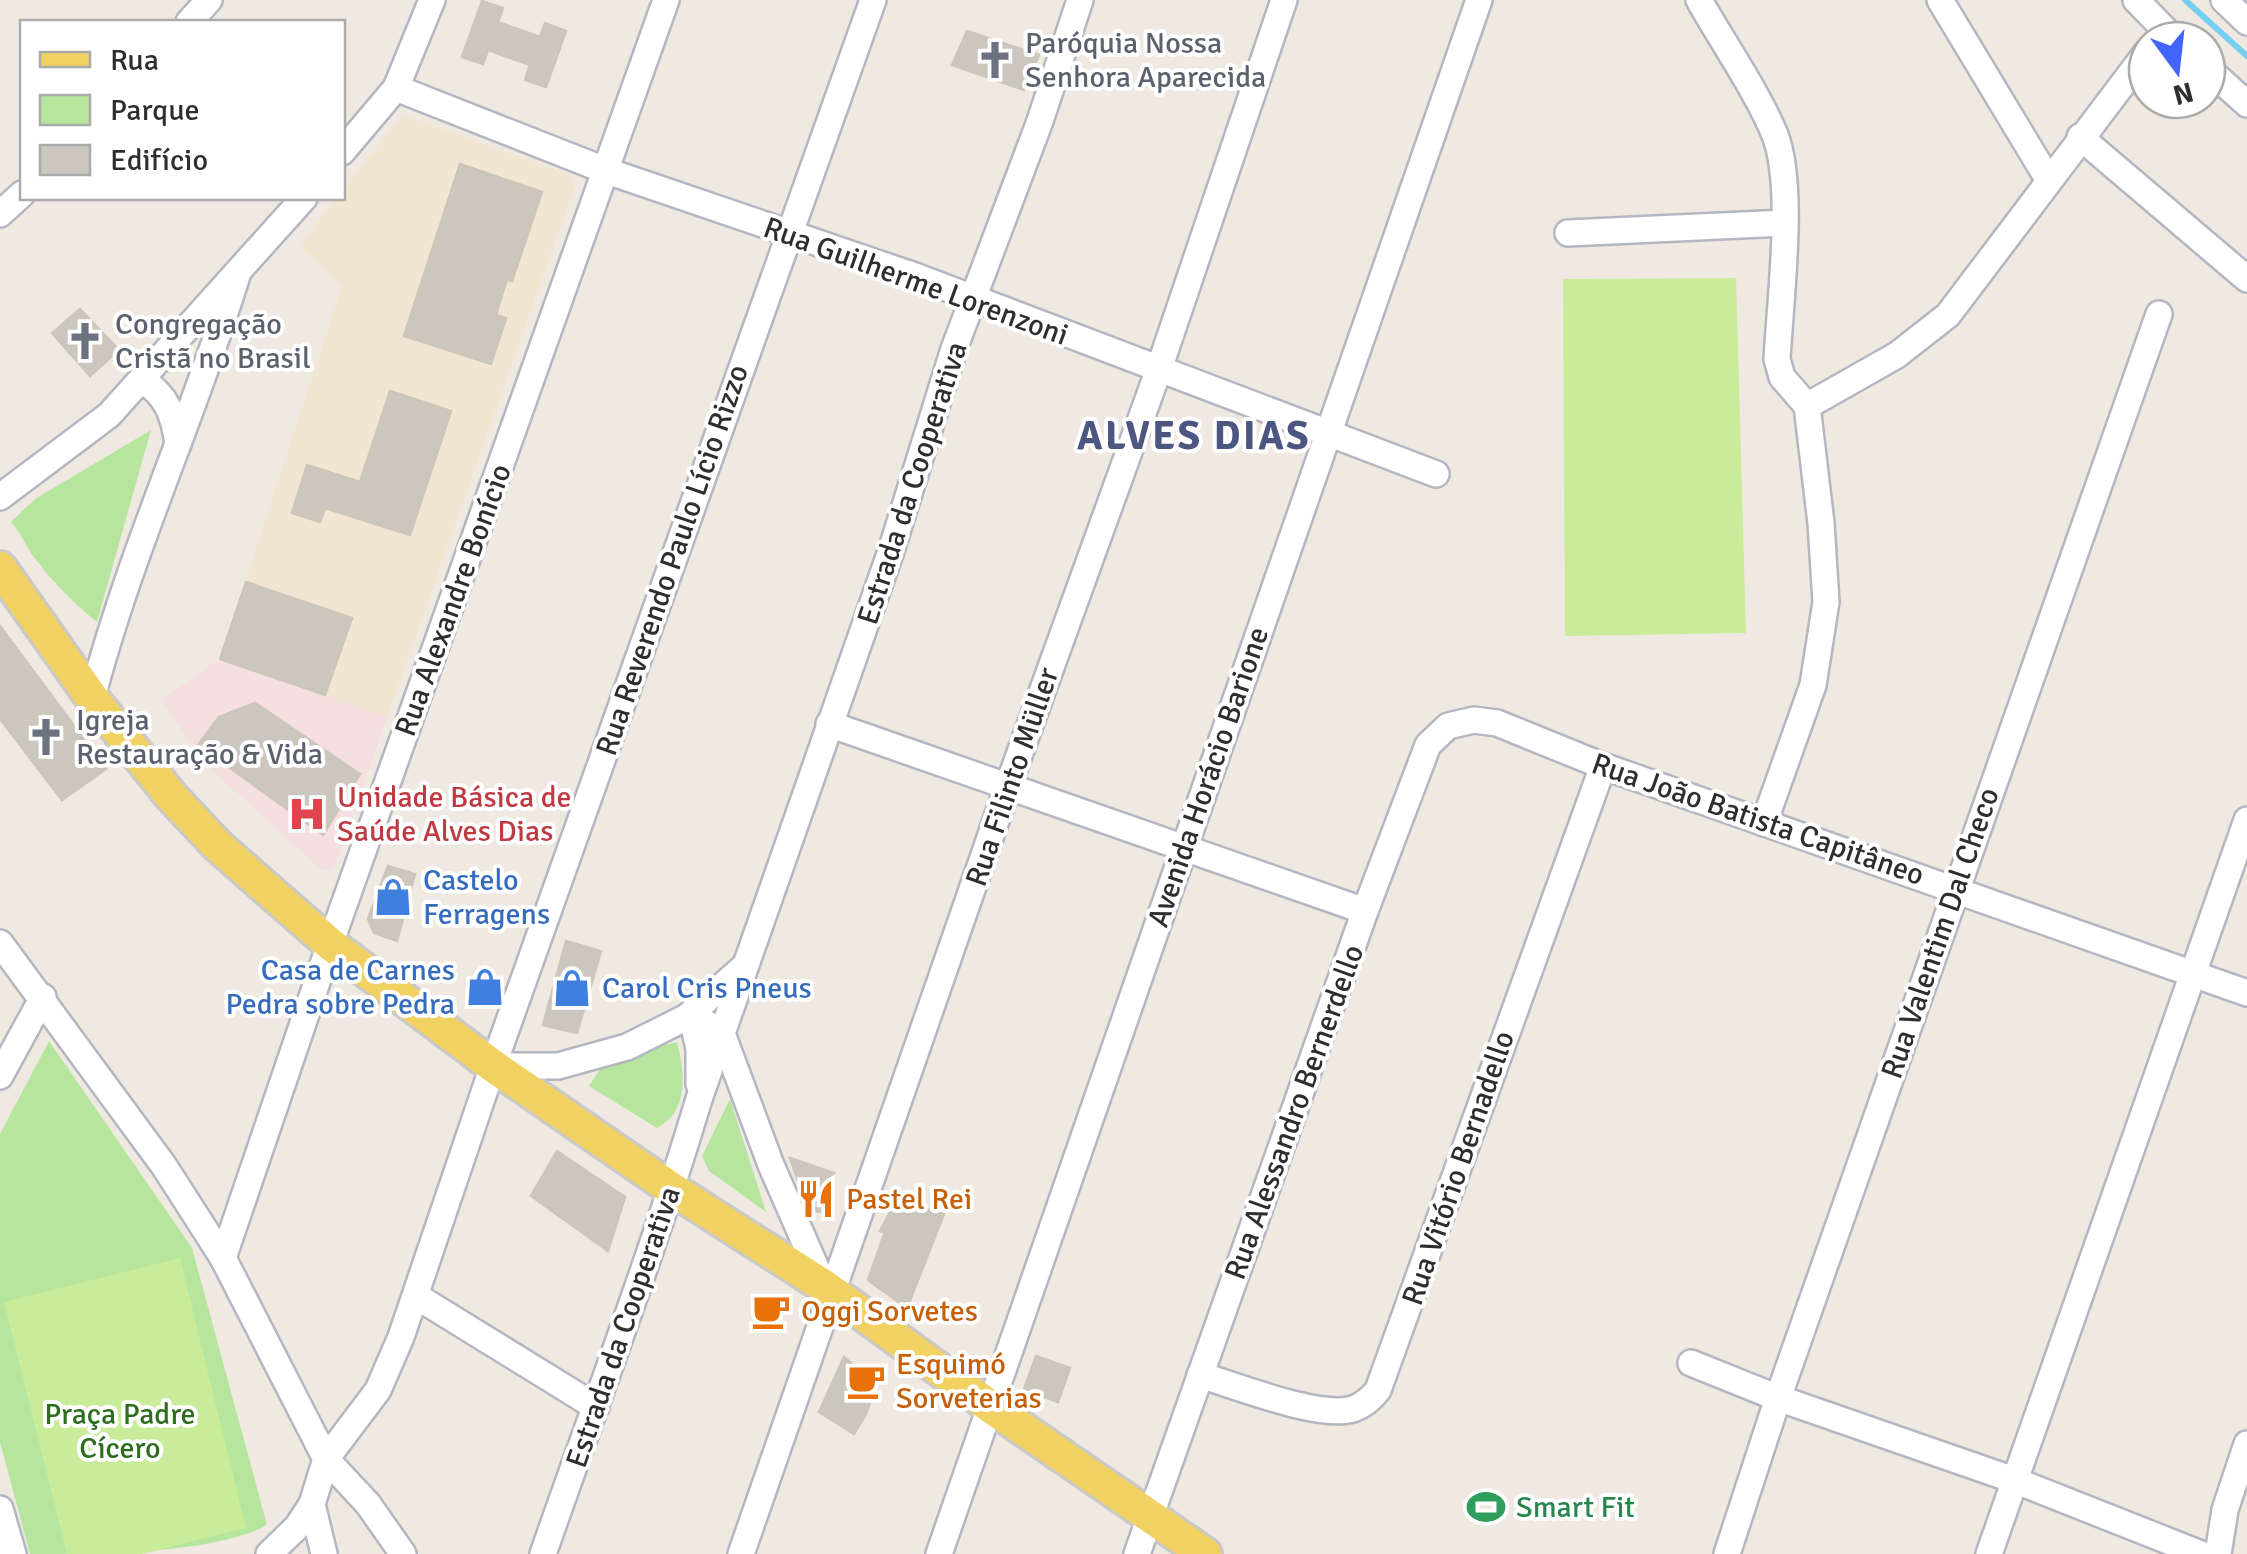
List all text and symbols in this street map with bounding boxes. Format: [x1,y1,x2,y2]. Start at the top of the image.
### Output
legend [20,20,345,200]
north arrow [2127,20,2227,120]
place label: Paróquia Nossa Senhora Aparecida [1025,25,1266,96]
church icon: Paróquia Nossa Senhora Aparecida [974,39,1016,81]
text: Rua [110,42,159,79]
text: N [2169,74,2197,112]
text: Parque [110,92,200,129]
text: Edifício [110,142,208,179]
street label: Rua Guilherme Lorenzoni [758,209,1073,354]
place label: Congregação Cristã no Brasil [115,306,311,377]
church icon: Congregação Cristã no Brasil [64,320,106,362]
street label: Estrada da Cooperativa [849,337,976,629]
street label: Rua Reverendo Paulo Lício Rizzo [588,360,757,760]
district label: ALVES DIAS [1077,411,1311,461]
street label: Rua Alexandre Bonício [387,459,520,741]
street label: Avenida Horácio Barione [1140,622,1277,932]
street label: Rua Filinto Müller [958,663,1067,891]
place label: Igreja Restauração & Vida [76,702,323,773]
church icon: Igreja Restauração & Vida [25,716,67,758]
street label: Rua João Batista Capitâneo [1587,745,1929,894]
place label: Unidade Básica de Saúde Alves Dias [337,779,572,850]
street label: Rua Valentim Dal Checo [1873,783,2008,1083]
hospital icon: Unidade Básica de Saúde Alves Dias [286,793,328,835]
place label: Castelo Ferragens [423,862,550,933]
shop icon: Castelo Ferragens [372,876,414,918]
street label: Rua Alessandro Bernerdello [1217,940,1372,1285]
place label: Casa de Carnes Pedra sobre Pedra [225,952,455,1023]
shop icon: Casa de Carnes Pedra sobre Pedra [464,966,506,1008]
shop icon: Carol Cris Pneus [551,967,593,1009]
place label: Carol Cris Pneus [602,970,812,1007]
street label: Rua Vitório Bernadello [1394,1026,1523,1310]
restaurant icon: Pastel Rei [795,1178,837,1220]
place label: Pastel Rei [846,1181,972,1218]
street label: Estrada da Cooperativa [558,1182,689,1473]
cafe icon: Oggi Sorvetes [750,1290,792,1332]
place label: Oggi Sorvetes [801,1293,978,1330]
place label: Esquimó Sorveterias [896,1346,1042,1417]
cafe icon: Esquimó Sorveterias [845,1360,887,1402]
park label: Praça Padre Cícero [44,1396,196,1467]
sports icon: Smart Fit [1465,1486,1507,1528]
place label: Smart Fit [1516,1489,1635,1526]

